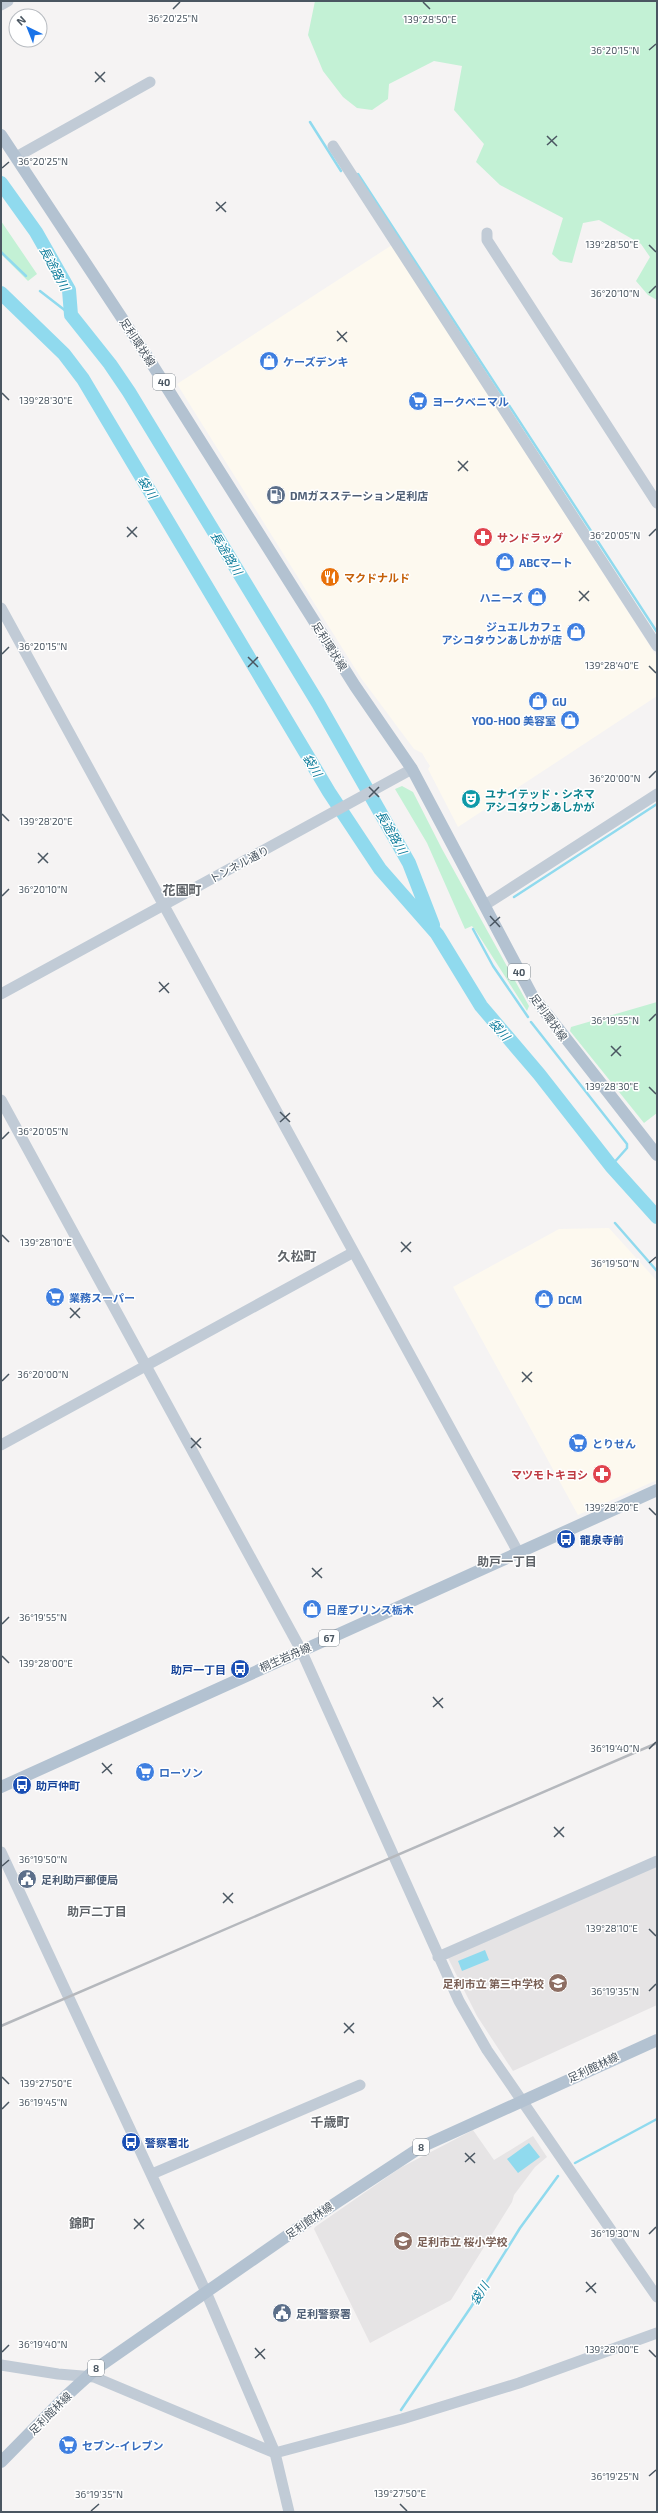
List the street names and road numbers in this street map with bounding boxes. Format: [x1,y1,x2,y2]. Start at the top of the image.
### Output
street label: 足利環状線 [118,315,158,369]
road number: 40 [153,374,175,390]
street label: 足利環状線 [310,619,350,673]
street label: トンネル通り [207,843,271,885]
road number: 40 [508,964,530,980]
street label: 足利環状線 [528,991,570,1043]
road number: 67 [319,1630,339,1646]
street label: 桐生岩舟線 [257,1640,313,1674]
street label: 足利館林線 [565,2049,621,2085]
road number: 8 [413,2139,429,2155]
street label: 足利館林線 [283,2199,335,2241]
road number: 8 [88,2360,104,2376]
street label: 足利館林線 [26,2389,74,2437]

